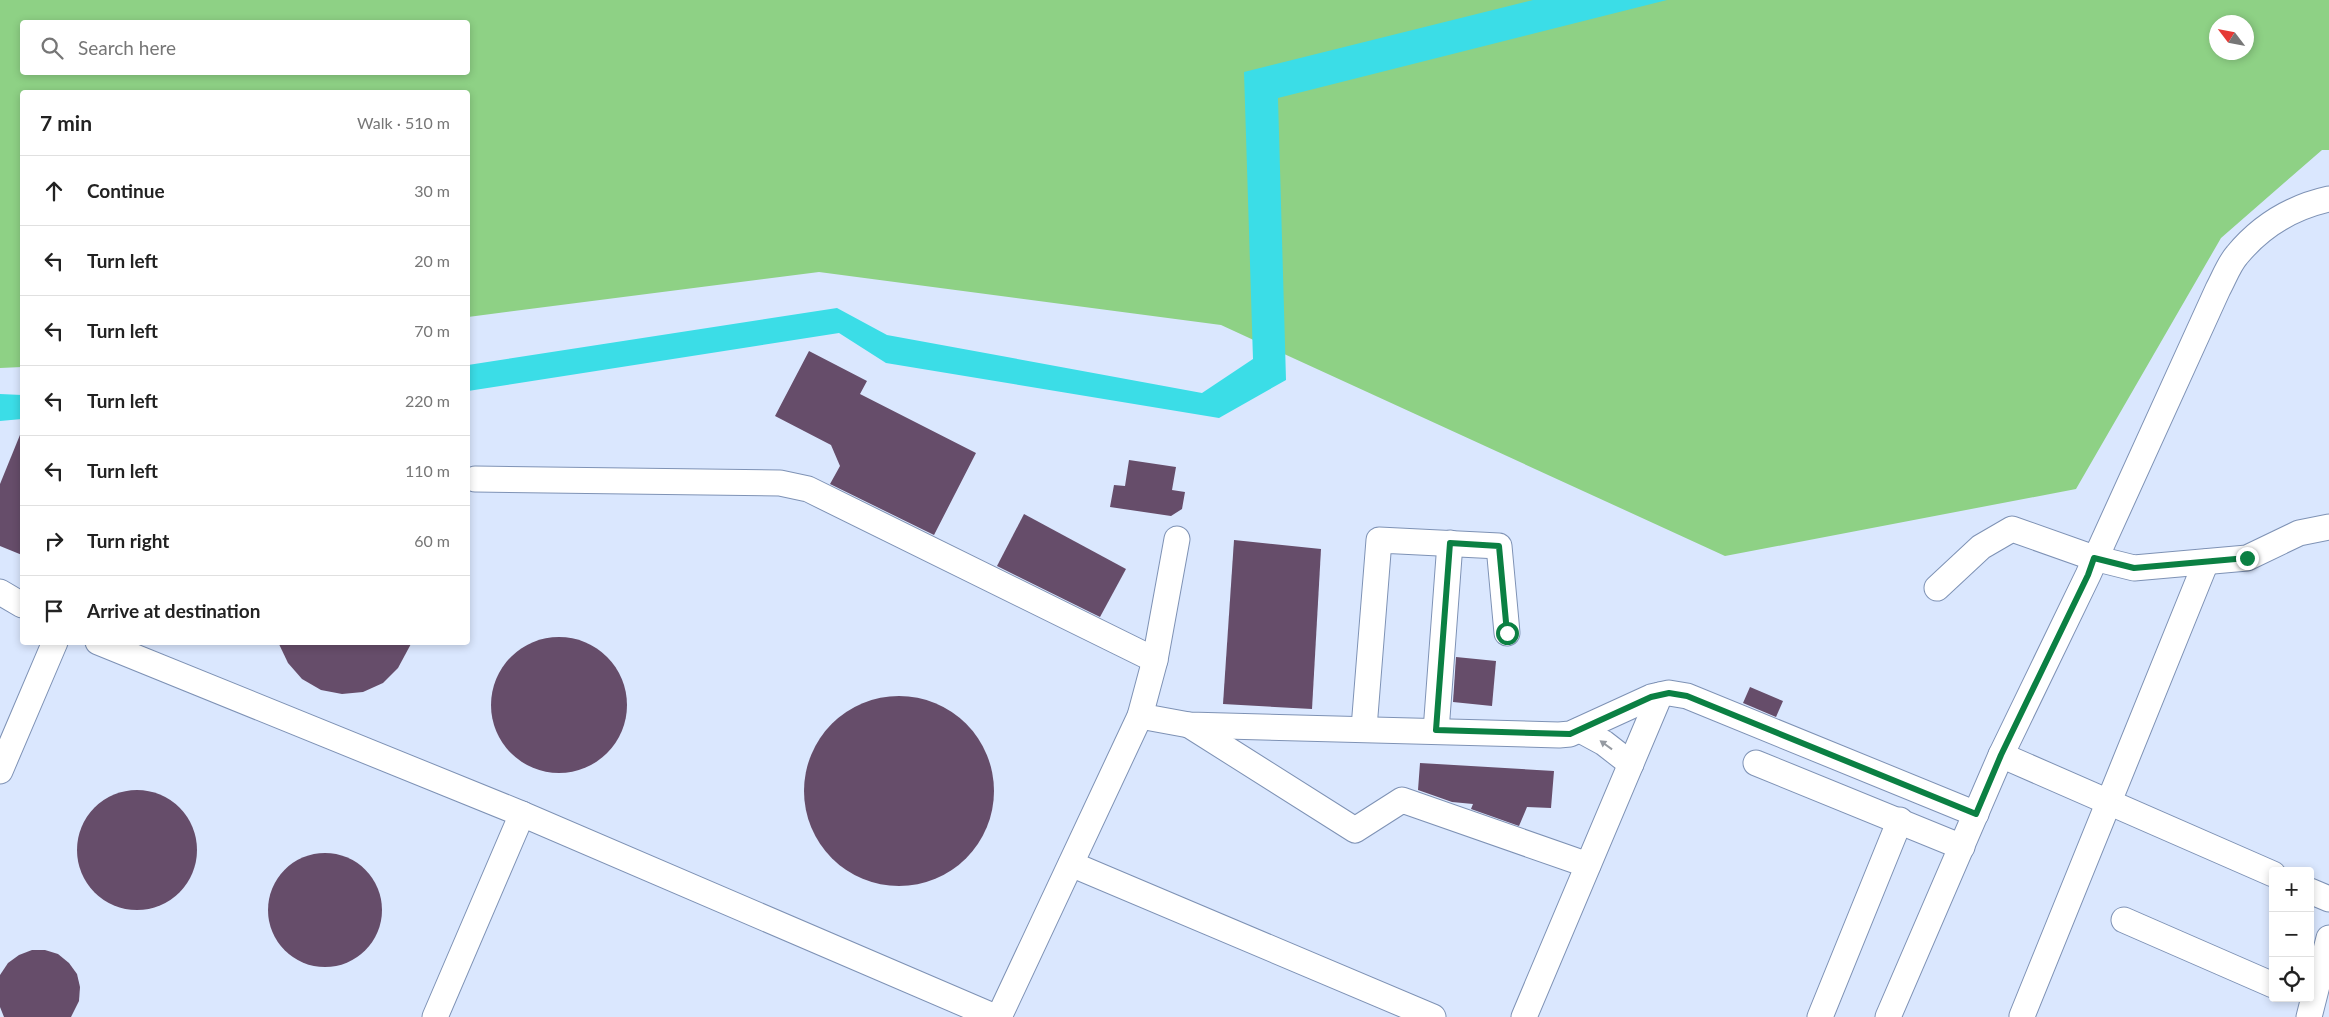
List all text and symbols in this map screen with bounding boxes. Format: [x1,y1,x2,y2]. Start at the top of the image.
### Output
north arrow [2209,15,2254,60]
search box [20,20,470,75]
icon: search [38,34,66,62]
text: Search here [78,36,176,59]
text: 7 min [40,110,92,135]
text: Walk · 510 m [357,113,450,132]
icon: ahead [40,177,68,205]
text: Continue [87,179,165,202]
text: 30 m [414,181,450,200]
icon: left [40,247,68,275]
text: Turn left [87,249,158,272]
text: 20 m [414,251,450,270]
icon: left [40,317,68,345]
text: Turn left [87,319,158,342]
text: 70 m [414,321,450,340]
icon: left [40,387,68,415]
text: Turn left [87,389,158,412]
text: 220 m [405,391,450,410]
icon: left [40,457,68,485]
text: Turn left [87,459,158,482]
text: 110 m [405,461,450,480]
icon: right [40,527,68,555]
text: Turn right [87,529,169,552]
text: 60 m [414,531,450,550]
route end [2236,547,2259,570]
icon: arrive [40,597,68,625]
text: Arrive at destination [87,599,260,622]
route start [1496,622,1519,645]
one-way arrow [1600,740,1613,750]
map controls [2269,867,2314,1002]
button: + [2269,867,2314,912]
button: − [2269,912,2314,957]
button: locate [2269,957,2314,1002]

